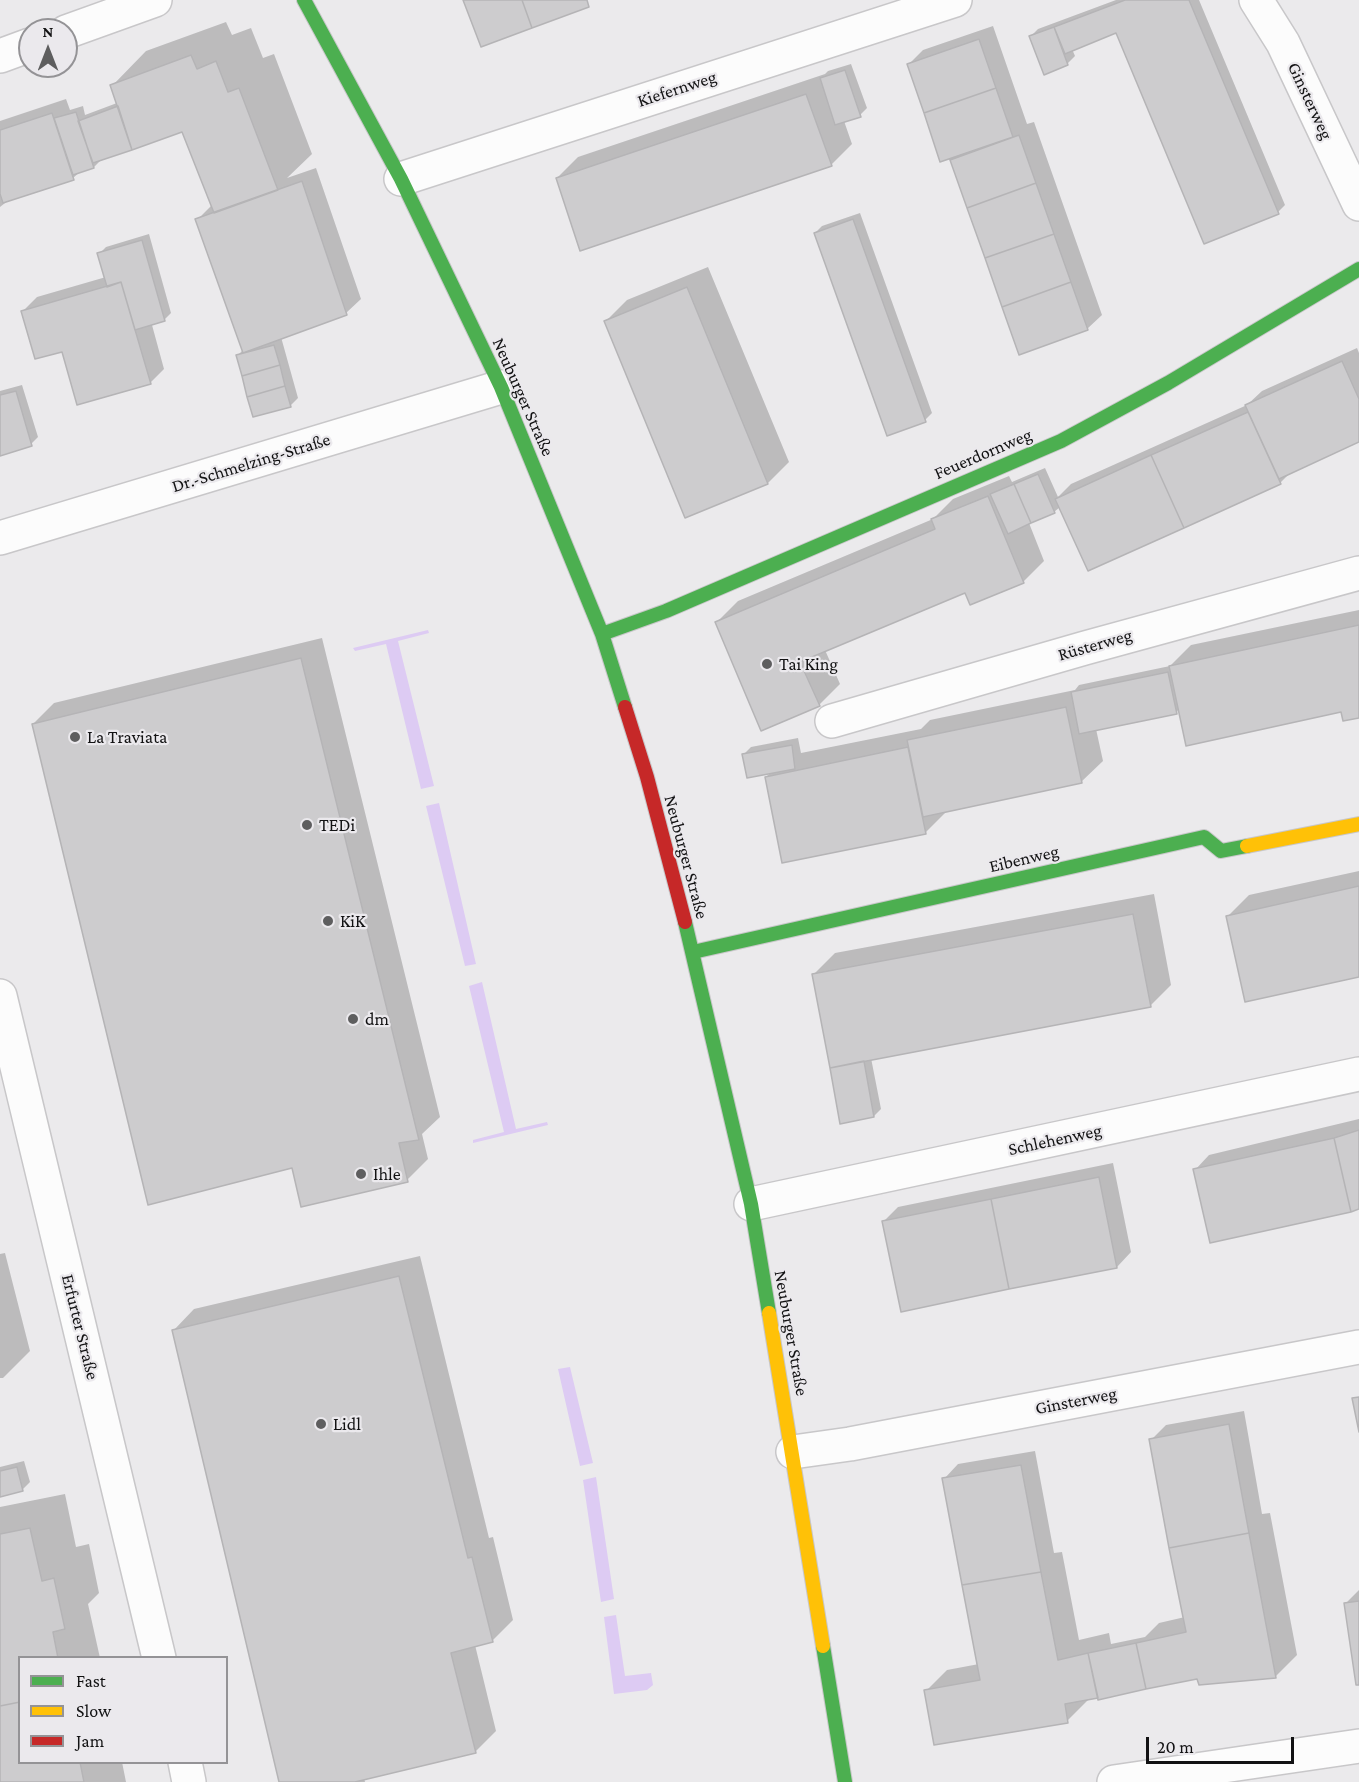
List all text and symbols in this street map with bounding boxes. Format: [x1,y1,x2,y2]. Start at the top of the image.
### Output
north arrow [18,18,78,78]
text: N [43,23,53,40]
street label: Ginsterweg [1283,59,1337,143]
street label: Kiefernweg [635,66,719,112]
street label: Neuburger Straße [487,335,559,459]
street label: Feuerdornweg [931,424,1035,484]
street label: Dr.-Schmelzing-Straße [169,429,333,497]
street label: Rüsterweg [1055,624,1135,666]
place label: Tai King [779,653,838,675]
marker: Tai King [760,657,774,671]
place label: La Traviata [87,726,167,748]
marker: La Traviata [68,730,82,744]
street label: Neuburger Straße [659,793,713,921]
place label: TEDi [319,814,355,836]
marker: TEDi [300,818,314,832]
street label: Eibenweg [987,840,1061,878]
place label: KiK [340,910,365,932]
marker: KiK [321,914,335,928]
place label: dm [365,1008,389,1030]
marker: dm [346,1012,360,1026]
street label: Schlehenweg [1006,1120,1104,1160]
place label: Ihle [373,1163,401,1185]
marker: Ihle [354,1167,368,1181]
street label: Neuburger Straße [769,1269,813,1397]
street label: Erfurter Straße [56,1272,104,1382]
street label: Ginsterweg [1033,1383,1119,1419]
place label: Lidl [333,1413,361,1435]
marker: Lidl [314,1417,328,1431]
legend [18,1656,228,1764]
text: Fast [76,1671,106,1691]
text: Slow [76,1701,111,1721]
scale bar [1149,1725,1298,1763]
text: Jam [76,1731,104,1751]
text: 20 m [1157,1737,1194,1757]

